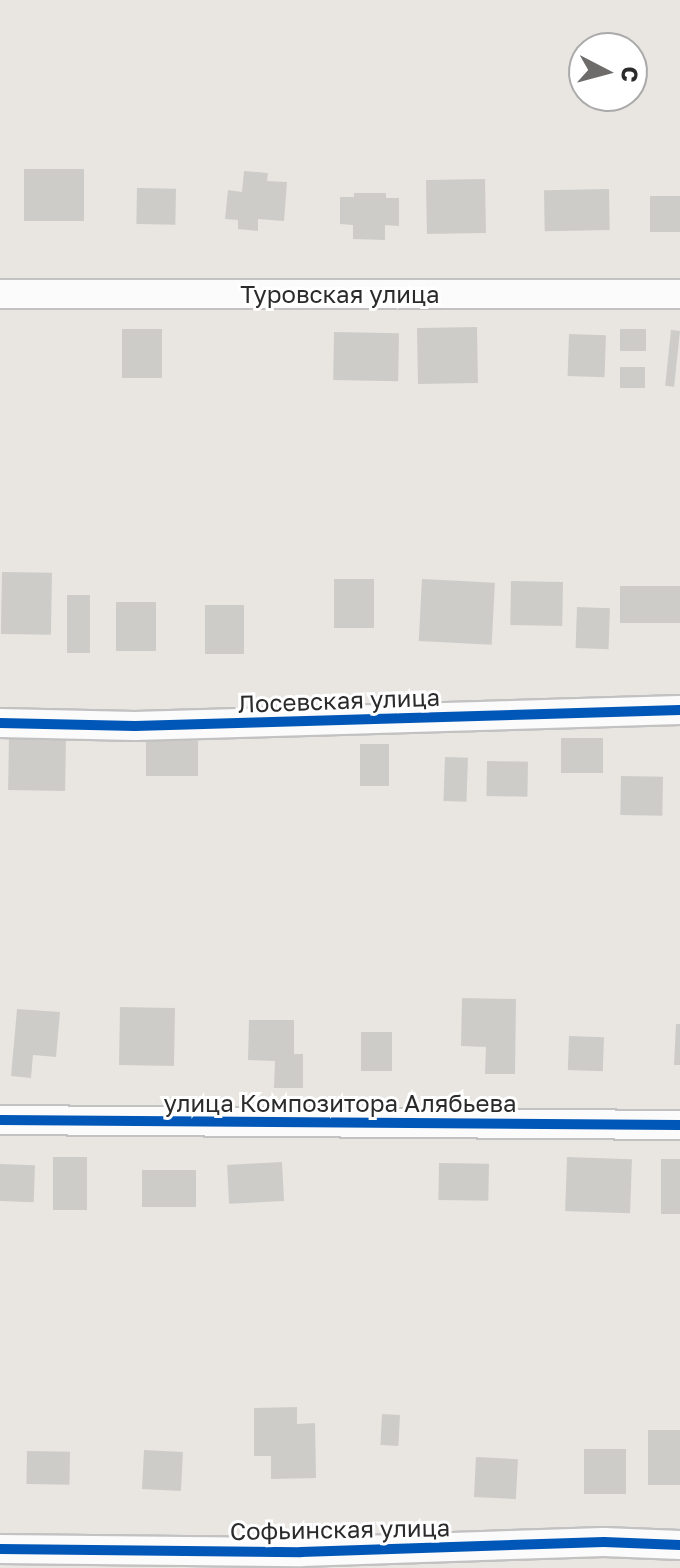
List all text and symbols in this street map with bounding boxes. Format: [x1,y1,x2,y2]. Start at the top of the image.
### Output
north arrow [568,32,648,112]
text: С [616,65,645,84]
street label: Туровская улица [240,280,440,308]
street label: Лосевская улица [237,682,441,718]
street label: улица Композитора Алябьева [163,1089,517,1117]
street label: Софьинская улица [229,1513,451,1545]

